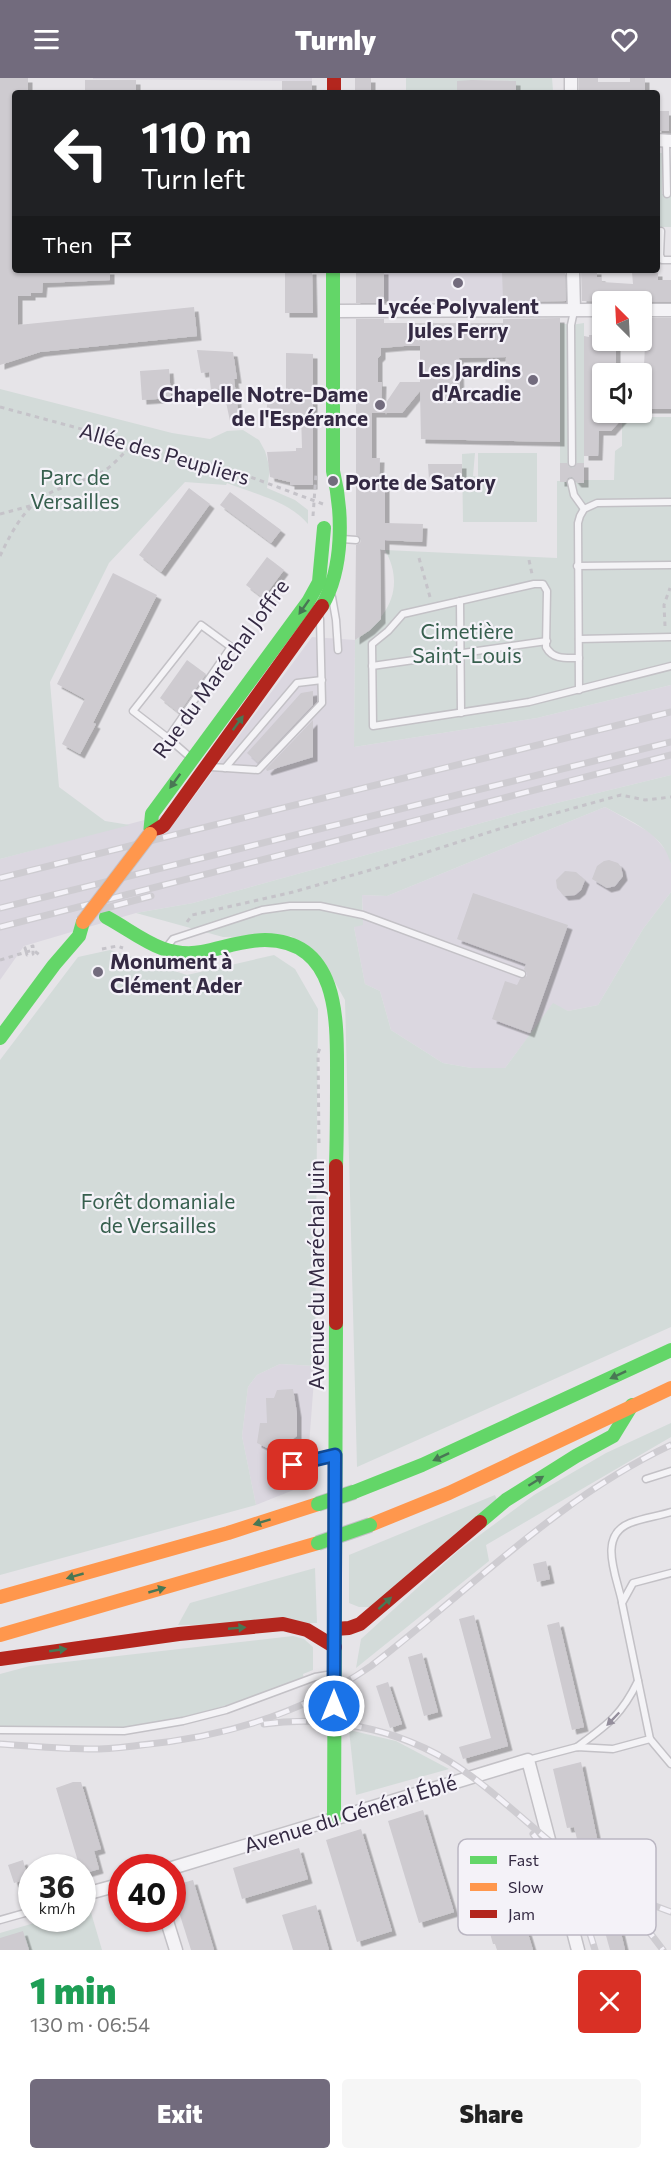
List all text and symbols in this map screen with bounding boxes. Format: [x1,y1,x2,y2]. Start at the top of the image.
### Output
icon: menu [30,23,63,56]
text: Turnly [295,23,376,56]
icon: heart [608,23,641,56]
text: 110 m [141,110,252,162]
icon: left [42,114,120,192]
text: Turn left [141,162,245,195]
icon: arrive [105,228,138,261]
text: Then [42,231,93,258]
marker: Lycée Polyvalent Jules Ferry [451,276,465,290]
north arrow [592,291,652,351]
map controls [592,291,652,423]
place label: Lycée Polyvalent Jules Ferry [377,293,539,342]
place label: Les Jardins d'Arcadie [418,356,521,405]
button: sound [592,363,652,423]
marker: Les Jardins d'Arcadie [526,373,540,387]
place label: Chapelle Notre-Dame de l'Espérance [159,381,368,430]
marker: Chapelle Notre-Dame de l'Espérance [373,398,387,412]
street label: Allée des Peupliers [77,417,253,489]
park label: Parc de Versailles [30,464,120,513]
place label: Porte de Satory [345,469,496,494]
marker: Porte de Satory [326,474,340,488]
street label: Rue du Maréchal Joffre [147,574,293,762]
one-way arrow [298,599,310,615]
park label: Cimetière Saint-Louis [412,618,522,667]
one-way arrow [232,716,244,732]
one-way arrow [170,774,182,789]
place label: Monument à Clément Ader [110,948,242,997]
marker: Monument à Clément Ader [91,965,105,979]
street label: Avenue du Maréchal Juin [303,1160,328,1390]
park label: Forêt domaniale de Versailles [81,1188,235,1237]
one-way arrow [610,1371,627,1380]
pin [267,1439,318,1490]
icon: arrive [276,1448,309,1481]
one-way arrow [432,1452,449,1461]
one-way arrow [528,1475,544,1486]
one-way arrow [253,1518,271,1527]
one-way arrow [66,1572,84,1582]
one-way arrow [148,1585,166,1594]
one-way arrow [378,1597,392,1611]
one-way arrow [228,1624,247,1633]
one-way arrow [48,1645,67,1655]
position arrow [302,1674,366,1738]
one-way arrow [606,1712,620,1727]
street label: Avenue du Général Éblé [241,1769,459,1857]
legend [458,1839,656,1935]
text: Fast [508,1850,539,1869]
speed limit sign: 40 [108,1854,186,1932]
text: 36 [39,1867,75,1904]
text: Slow [508,1877,544,1896]
text: km/h [39,1899,75,1917]
text: Jam [508,1904,535,1923]
text: 1 min [30,1967,116,2011]
button: close [578,1970,641,2033]
text: 130 m · 06:54 [30,2012,150,2036]
button: Exit [30,2079,330,2148]
button: Share [342,2079,641,2148]

